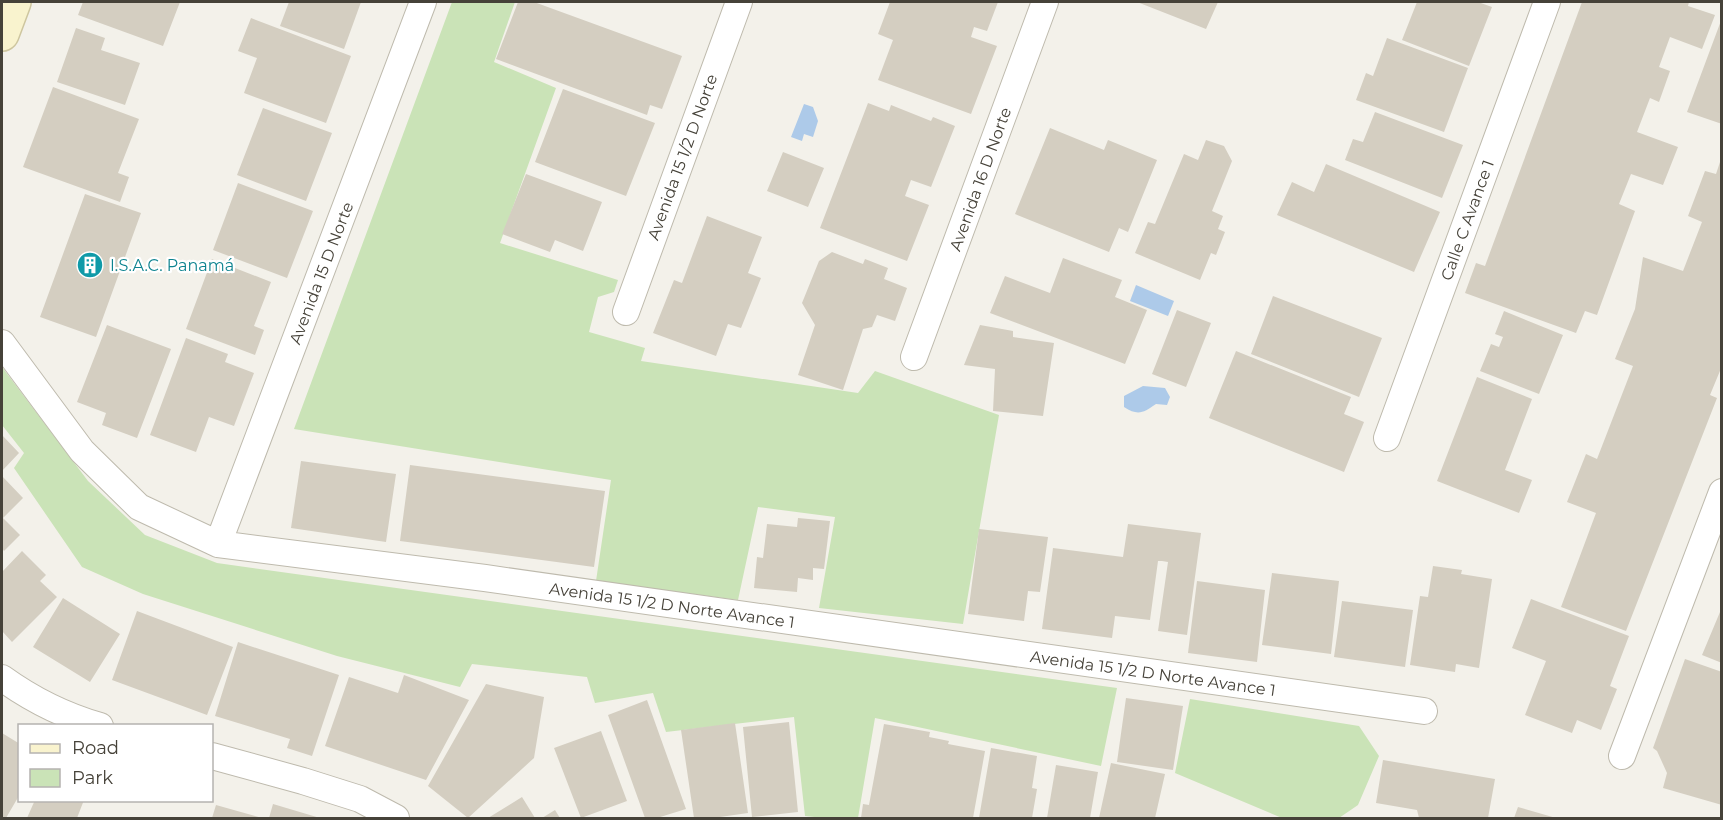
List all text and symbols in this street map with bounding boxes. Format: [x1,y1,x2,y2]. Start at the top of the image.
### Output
street label: Avenida 15 1/2 D Norte [644,72,721,243]
street label: Avenida 16 D Norte [946,105,1015,254]
street label: Calle C Avance 1 [1437,157,1498,283]
street label: Avenida 15 D Norte [286,199,357,347]
building icon: I.S.A.C. Panamá [75,250,105,280]
place label: I.S.A.C. Panamá [110,256,234,275]
street label: Avenida 15 1/2 D Norte Avance 1 [548,579,796,632]
street label: Avenida 15 1/2 D Norte Avance 1 [1029,647,1277,700]
legend [18,724,213,802]
text: Road [72,737,119,759]
text: Park [72,767,113,789]

